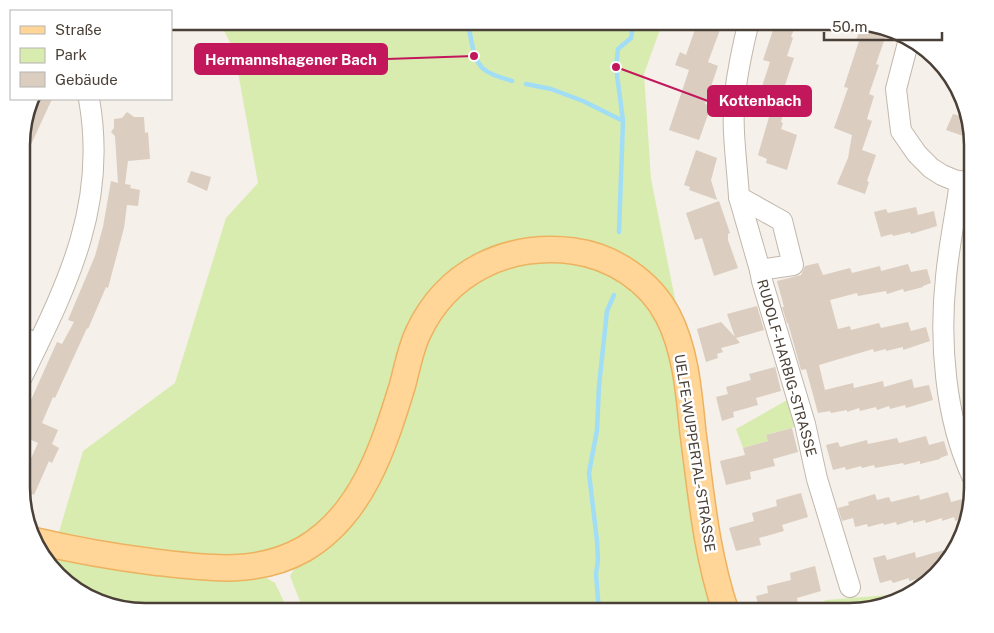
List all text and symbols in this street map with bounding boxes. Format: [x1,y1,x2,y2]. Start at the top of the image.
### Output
legend [10,10,172,100]
scale bar [824,10,942,42]
text: 50 m [832,18,867,35]
text: Straße [55,21,102,38]
callout: Hermannshagener Bach [195,44,387,74]
text: Park [55,46,87,63]
text: Hermannshagener Bach [205,51,377,68]
text: Gebäude [55,71,118,88]
callout: Kottenbach [708,86,811,116]
text: Kottenbach [719,92,801,109]
street label: RUDOLF-HARBIG-STRASSE [754,278,820,458]
street label: UELFE-WUPPERTAL-STRASSE [671,353,719,553]

